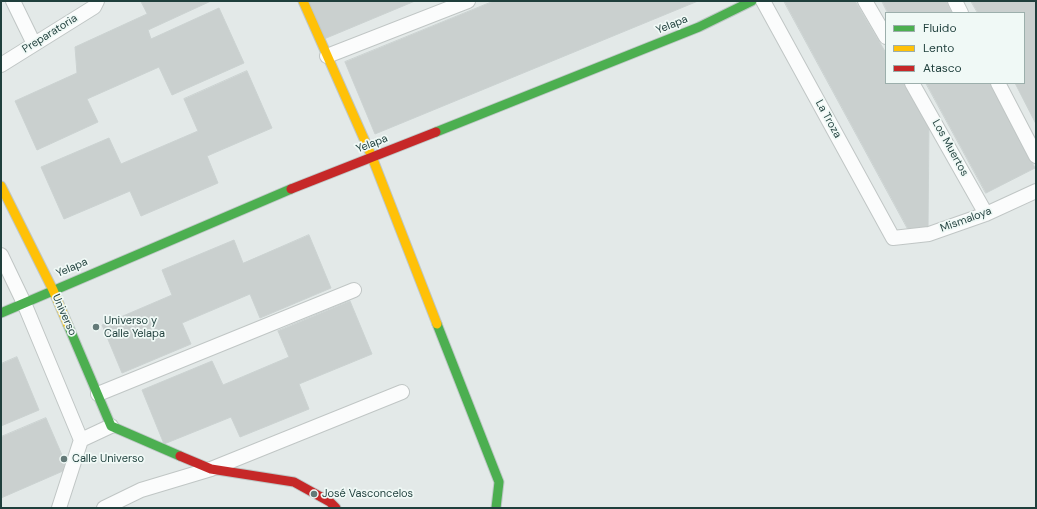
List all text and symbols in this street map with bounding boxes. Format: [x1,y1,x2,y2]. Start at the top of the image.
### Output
street label: Preparatoria [20,12,80,56]
legend [885,12,1025,84]
street label: Yelapa [654,13,690,37]
text: Fluido [923,20,957,36]
text: Lento [923,40,954,56]
text: Atasco [923,60,962,76]
street label: La Troza [812,98,844,140]
street label: Los Muertos [929,117,971,179]
street label: Yelapa [354,132,390,156]
street label: Mismaloya [939,205,993,235]
street label: Yelapa [54,255,90,281]
street label: Universo [49,292,79,338]
place label: Universo y Calle Yelapa [104,314,165,340]
marker: Universo y Calle Yelapa [91,322,101,332]
place label: Calle Universo [72,452,144,466]
marker: Calle Universo [59,454,69,464]
place label: José Vasconcelos [322,487,413,501]
marker: José Vasconcelos [309,489,319,499]

